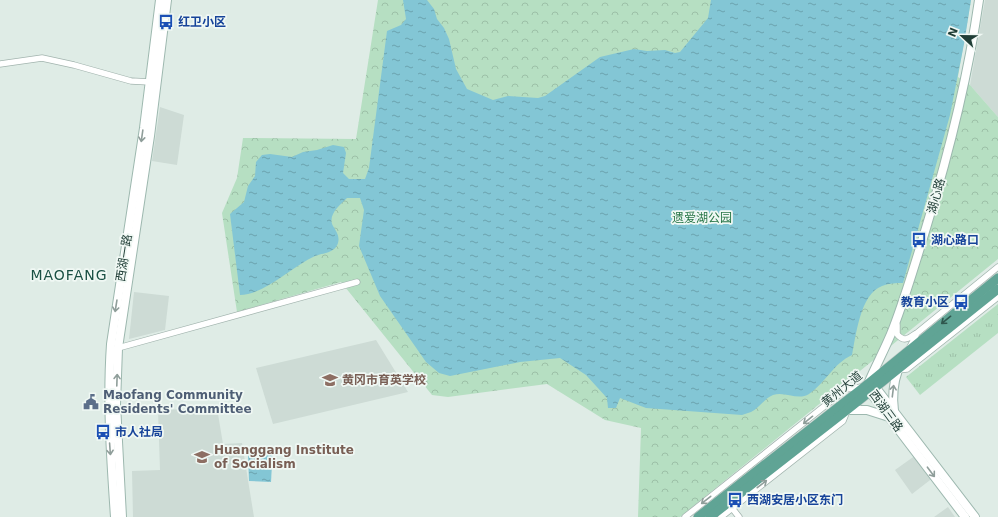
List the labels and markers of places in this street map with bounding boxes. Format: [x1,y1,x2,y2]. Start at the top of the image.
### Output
bus stop icon: 红卫小区 [157,13,175,31]
place label: 红卫小区 [178,15,226,29]
bus stop icon: 湖心路口 [910,231,928,249]
place label: 湖心路口 [931,233,979,247]
bus stop icon: 教育小区 [952,293,970,311]
place label: 教育小区 [901,295,949,309]
school or university icon: 黄冈市育英学校 [321,371,339,389]
place label: 黄冈市育英学校 [342,373,426,387]
place label: Maofang Community Residents' Committee [103,388,252,416]
public building icon: Maofang Community Residents' Committee [82,393,100,411]
bus stop icon: 市人社局 [94,423,112,441]
place label: 市人社局 [115,425,163,439]
place label: Huanggang Institute of Socialism [214,443,354,471]
school or university icon: Huanggang Institute of Socialism [193,448,211,466]
bus stop icon: 西湖安居小区东门 [726,491,744,509]
place label: 西湖安居小区东门 [747,493,843,507]

